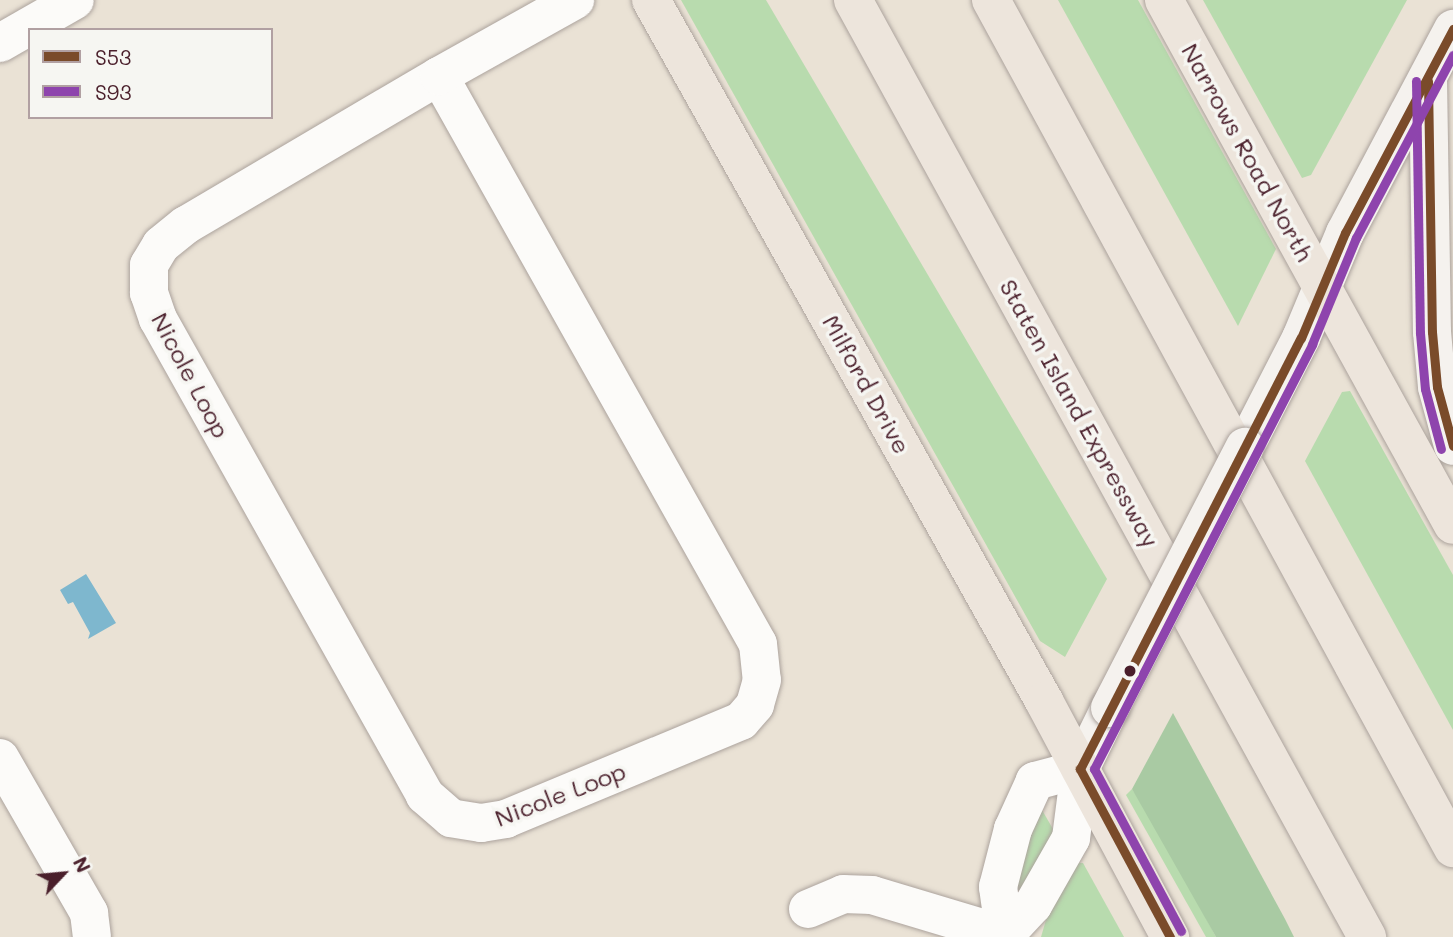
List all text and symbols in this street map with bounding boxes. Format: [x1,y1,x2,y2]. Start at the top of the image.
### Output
legend [28,28,273,119]
street label: Narrows Road North [1176,38,1320,266]
text: S53 [95,43,131,70]
text: S93 [95,78,132,105]
street label: Staten Island Expressway [994,274,1166,552]
street label: Nicole Loop [146,307,236,443]
street label: Milford Drive [817,309,917,459]
unlabelled marker [1123,664,1137,678]
street label: Nicole Loop [490,756,630,832]
north arrow [28,839,98,909]
text: N [68,853,97,877]

